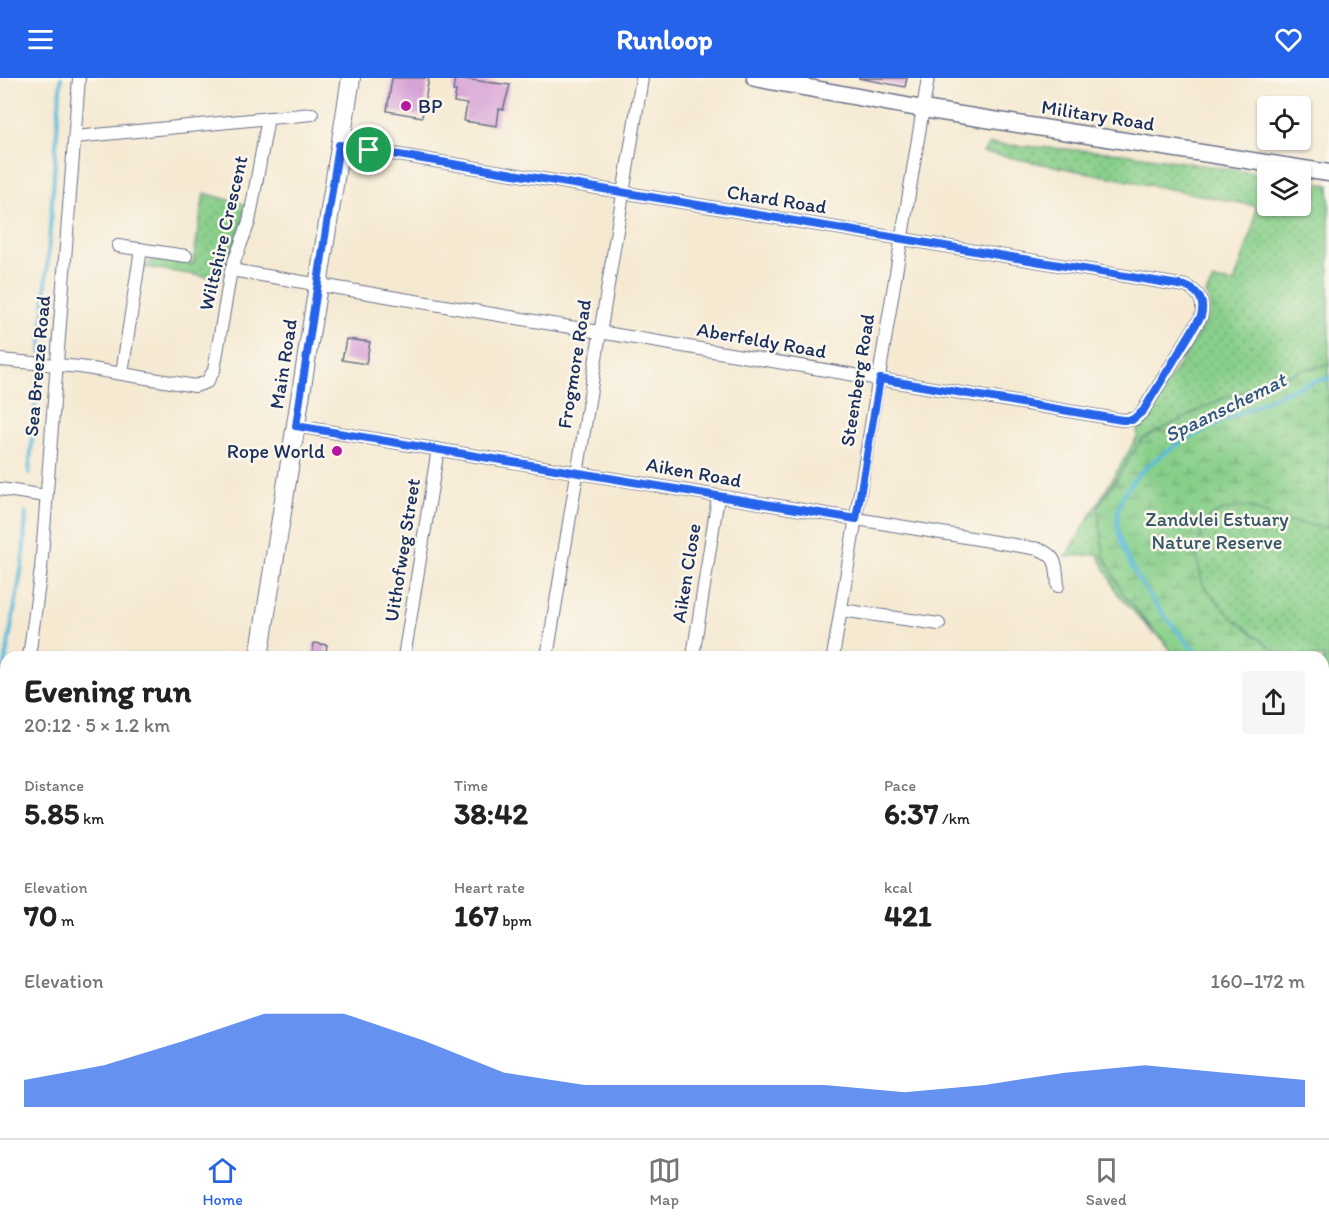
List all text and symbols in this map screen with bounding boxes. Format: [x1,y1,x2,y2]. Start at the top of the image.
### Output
icon: menu [24,23,57,56]
text: Runloop [617,23,712,56]
icon: heart [1272,23,1305,56]
place label: BP [418,94,442,118]
street label: Military Road [1040,94,1156,136]
map controls [1257,96,1311,216]
button: locate [1257,96,1311,150]
marker: BP [399,99,413,113]
pin [343,124,394,175]
icon: arrive [352,133,385,166]
street label: Wiltshire Crescent [193,153,253,313]
button: layers [1257,162,1311,216]
street label: Chard Road [725,179,829,219]
street label: Sea Breeze Road [19,294,55,438]
street label: Frogmore Road [552,298,596,430]
street label: Steenberg Road [835,312,879,448]
street label: Main Road [264,317,302,411]
street label: Aberfeldy Road [695,317,829,363]
water label: Spaanschemat [1160,366,1292,447]
place label: Rope World [227,439,325,463]
marker: Rope World [330,444,344,458]
street label: Aiken Road [644,452,744,492]
street label: Uithofweg Street [379,476,425,623]
park label: Zandvlei Estuary Nature Reserve [1145,507,1289,554]
street label: Aiken Close [666,522,706,624]
text: Evening run [24,671,191,710]
button: share [1242,671,1305,734]
text: 20:12 · 5 × 1.2 km [24,713,170,737]
text: Distance [24,776,84,795]
text: Time [454,776,488,795]
text: Pace [884,776,916,795]
text: 5.85 [24,795,79,832]
text: 38:42 [454,795,528,832]
text: 6:37 [884,795,938,832]
text: km [79,809,104,828]
text: /km [938,809,970,828]
text: Elevation [24,878,88,897]
text: Heart rate [454,878,525,897]
text: kcal [884,878,912,897]
text: 70 [24,897,57,934]
text: 167 [454,897,499,934]
text: 421 [884,897,932,934]
text: m [57,911,74,930]
text: bpm [499,911,532,930]
text: Elevation [24,969,103,993]
text: 160–172 m [1211,969,1305,993]
tab: Home [202,1154,243,1209]
tab: Map [648,1154,681,1209]
tab: Saved [1086,1154,1127,1209]

